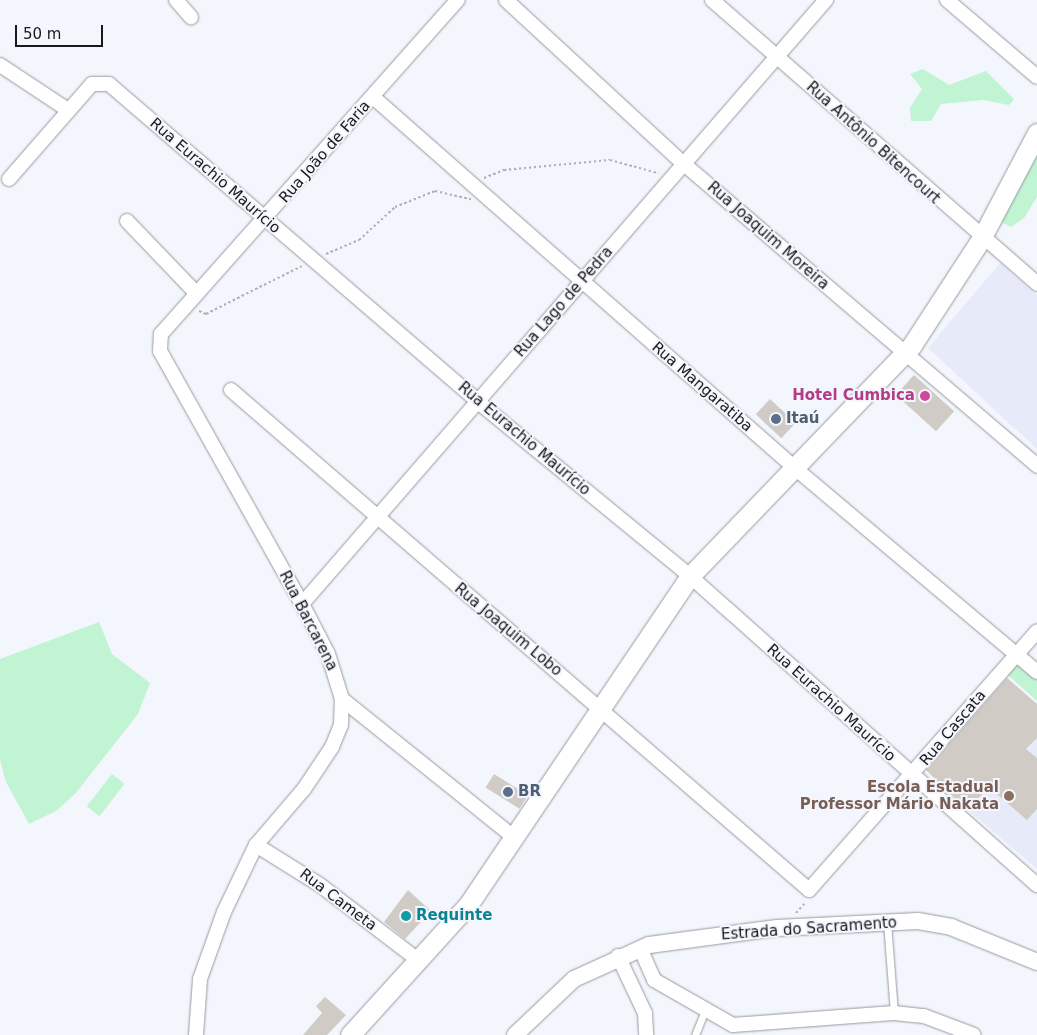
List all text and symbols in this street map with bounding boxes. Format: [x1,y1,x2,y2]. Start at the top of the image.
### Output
scale bar [18,15,105,47]
text: 50 m [23,25,61,43]
street label: Rua Antônio Bitencourt [802,78,944,208]
street label: Rua João de Faria [276,97,374,207]
street label: Rua Eurachio Maurício [146,114,284,238]
street label: Rua Joaquim Moreira [703,178,833,294]
street label: Rua Lago de Pedra [511,243,617,361]
street label: Rua Mangaratiba [648,338,756,436]
street label: Rua Eurachio Maurício [454,378,594,500]
place label: Hotel Cumbica [792,387,915,405]
marker: Hotel Cumbica [919,390,931,402]
place label: Itaú [786,410,820,428]
marker: Itaú [770,413,782,425]
street label: Rua Barcarena [275,568,341,674]
street label: Rua Joaquim Lobo [451,580,565,680]
street label: Rua Eurachio Maurício [763,640,899,766]
street label: Rua Cascata [916,687,990,769]
place label: Escola Estadual Professor Mário Nakata [800,778,999,813]
place label: BR [518,783,541,801]
marker: BR [502,786,514,798]
marker: Escola Estadual Professor Mário Nakata [1003,790,1015,802]
street label: Rua Cameta [296,865,380,935]
place label: Requinte [416,907,492,925]
marker: Requinte [400,910,412,922]
street label: Estrada do Sacramento [720,914,898,944]

